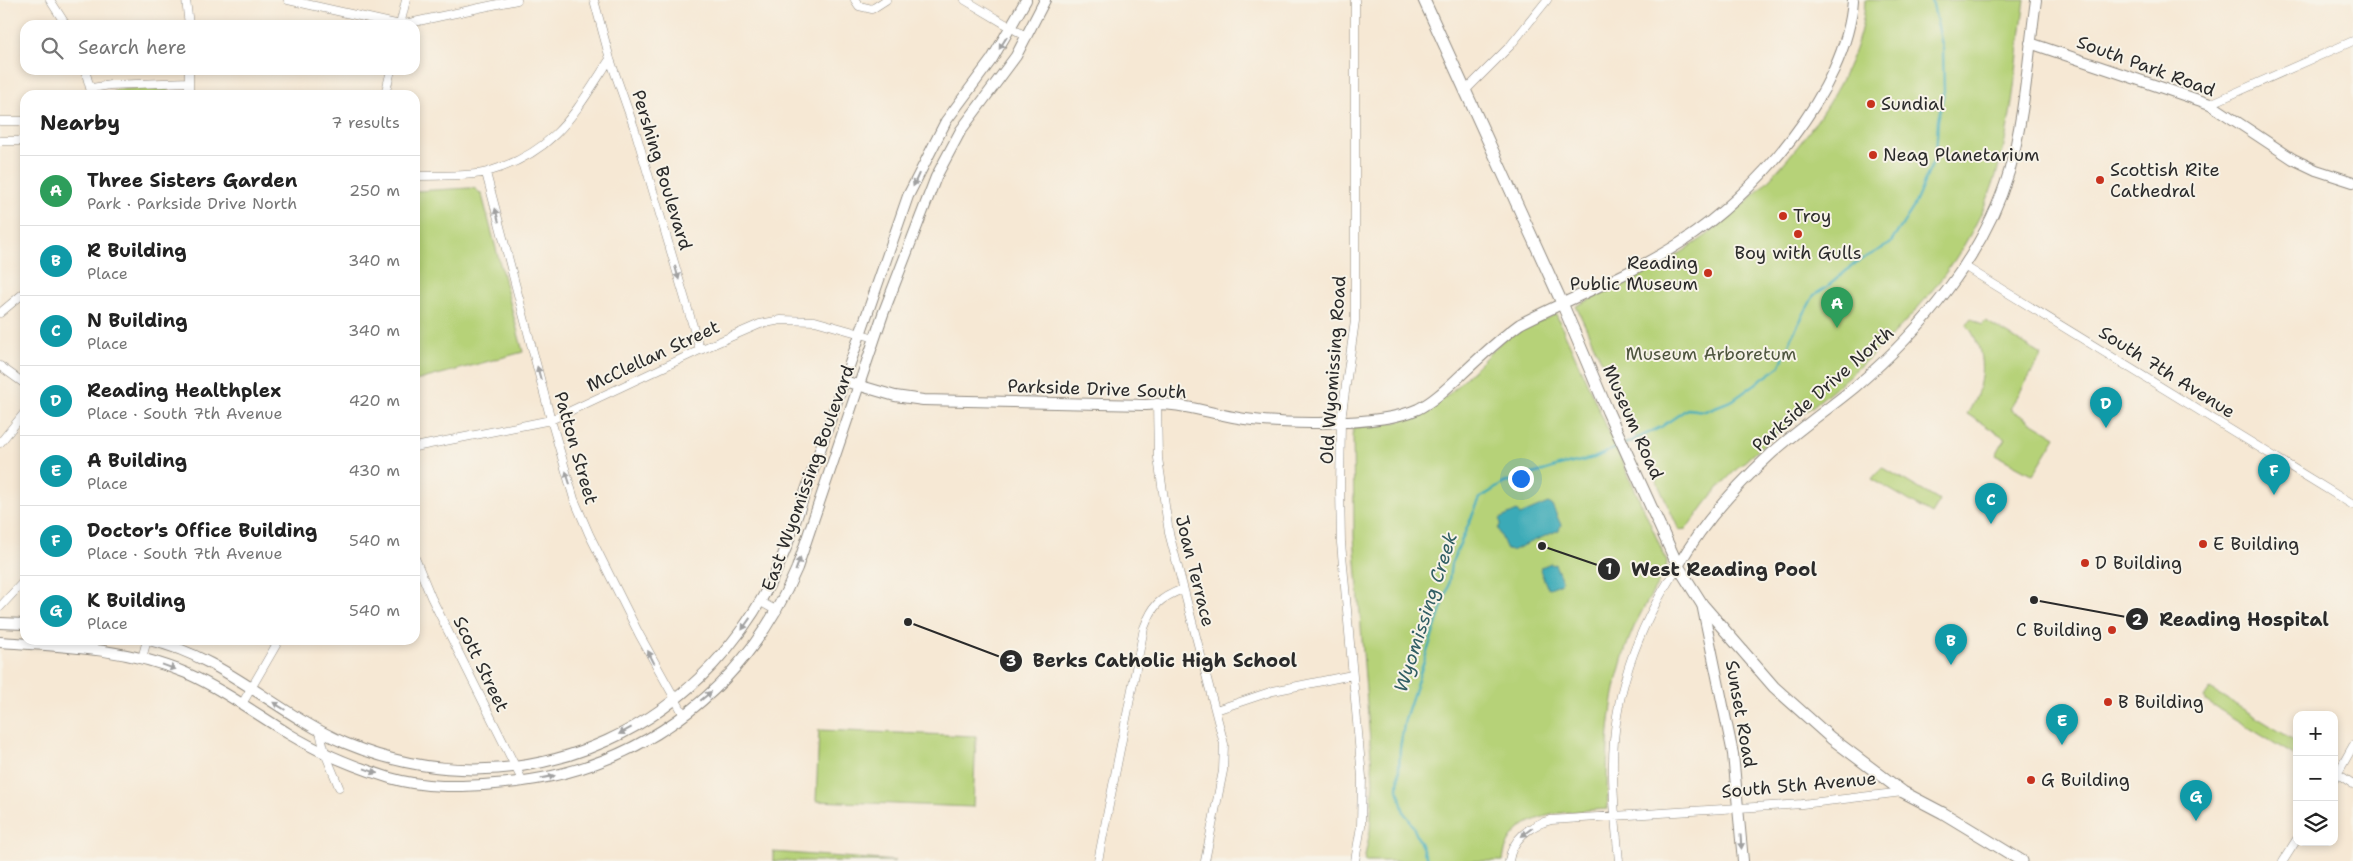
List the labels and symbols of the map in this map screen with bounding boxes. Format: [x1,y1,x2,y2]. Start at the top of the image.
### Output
street label: South Park Road [2073,30,2219,102]
one-way arrow [998,36,1007,49]
street label: Pershing Boulevard [626,87,698,253]
place label: Sundial [1881,92,1945,116]
marker: Sundial [1865,98,1877,110]
place label: Neag Planetarium [1883,143,2040,167]
marker: Neag Planetarium [1867,149,1879,161]
place label: Scottish Rite Cathedral [2110,158,2220,203]
one-way arrow [911,173,919,187]
marker: Scottish Rite Cathedral [2094,174,2106,186]
place label: Troy [1793,204,1831,228]
one-way arrow [493,208,501,223]
marker: Troy [1777,210,1789,222]
marker: Boy with Gulls [1792,228,1804,240]
place label: Boy with Gulls [1734,241,1862,265]
place label: Reading Public Museum [1570,251,1698,296]
one-way arrow [674,265,682,280]
marker: Reading Public Museum [1702,267,1714,279]
street label: Old Wyomissing Road [1314,275,1352,465]
pin: A [1821,287,1853,328]
street label: McClellan Street [583,315,723,397]
street label: South 7th Avenue [2094,320,2240,424]
street label: Parkside Drive North [1747,321,1899,457]
park label: Museum Arboretum [1626,342,1796,366]
street label: Museum Road [1597,361,1669,483]
street label: East Wyomissing Boulevard [756,362,860,594]
one-way arrow [535,365,543,380]
street label: Parkside Drive South [1007,374,1187,404]
pin: D [2090,387,2122,428]
street label: Patton Street [548,389,604,507]
pin: F [2258,454,2290,495]
your location [1508,466,1534,492]
one-way arrow [564,471,571,486]
pin: C [1975,483,2007,524]
street label: Joan Terrace [1170,513,1220,629]
water label: Wyomissing Creek [1388,529,1463,695]
place label: E Building [2213,532,2299,556]
marker: E Building [2197,538,2209,550]
place label: D Building [2095,551,2182,575]
callout: West Reading Pool [1596,552,1827,586]
one-way arrow [795,557,802,572]
text: West Reading Pool [1631,557,1817,582]
marker: D Building [2079,557,2091,569]
text: 1 [1606,559,1613,579]
callout: Reading Hospital [2124,602,2339,636]
text: Reading Hospital [2159,607,2329,632]
text: 2 [2132,610,2143,630]
street label: Scott Street [447,612,515,716]
one-way arrow [741,618,751,631]
place label: C Building [2016,618,2102,642]
pin: B [1935,624,1967,665]
marker: C Building [2106,624,2118,636]
callout: Berks Catholic High School [998,644,1308,678]
text: Berks Catholic High School [1033,648,1298,673]
one-way arrow [647,650,655,665]
text: 3 [1006,651,1016,671]
street label: Sunset Road [1720,658,1762,770]
one-way arrow [162,663,177,671]
place label: B Building [2118,690,2204,714]
one-way arrow [700,691,713,702]
marker: B Building [2102,696,2114,708]
one-way arrow [273,702,286,711]
pin: E [2046,704,2078,745]
one-way arrow [618,727,633,735]
street label: South 5th Avenue [1721,766,1877,804]
one-way arrow [363,768,378,775]
place label: G Building [2041,768,2130,792]
one-way arrow [541,773,557,781]
marker: G Building [2025,774,2037,786]
pin: G [2180,780,2212,821]
one-way arrow [1521,826,1534,837]
one-way arrow [1738,834,1746,850]

